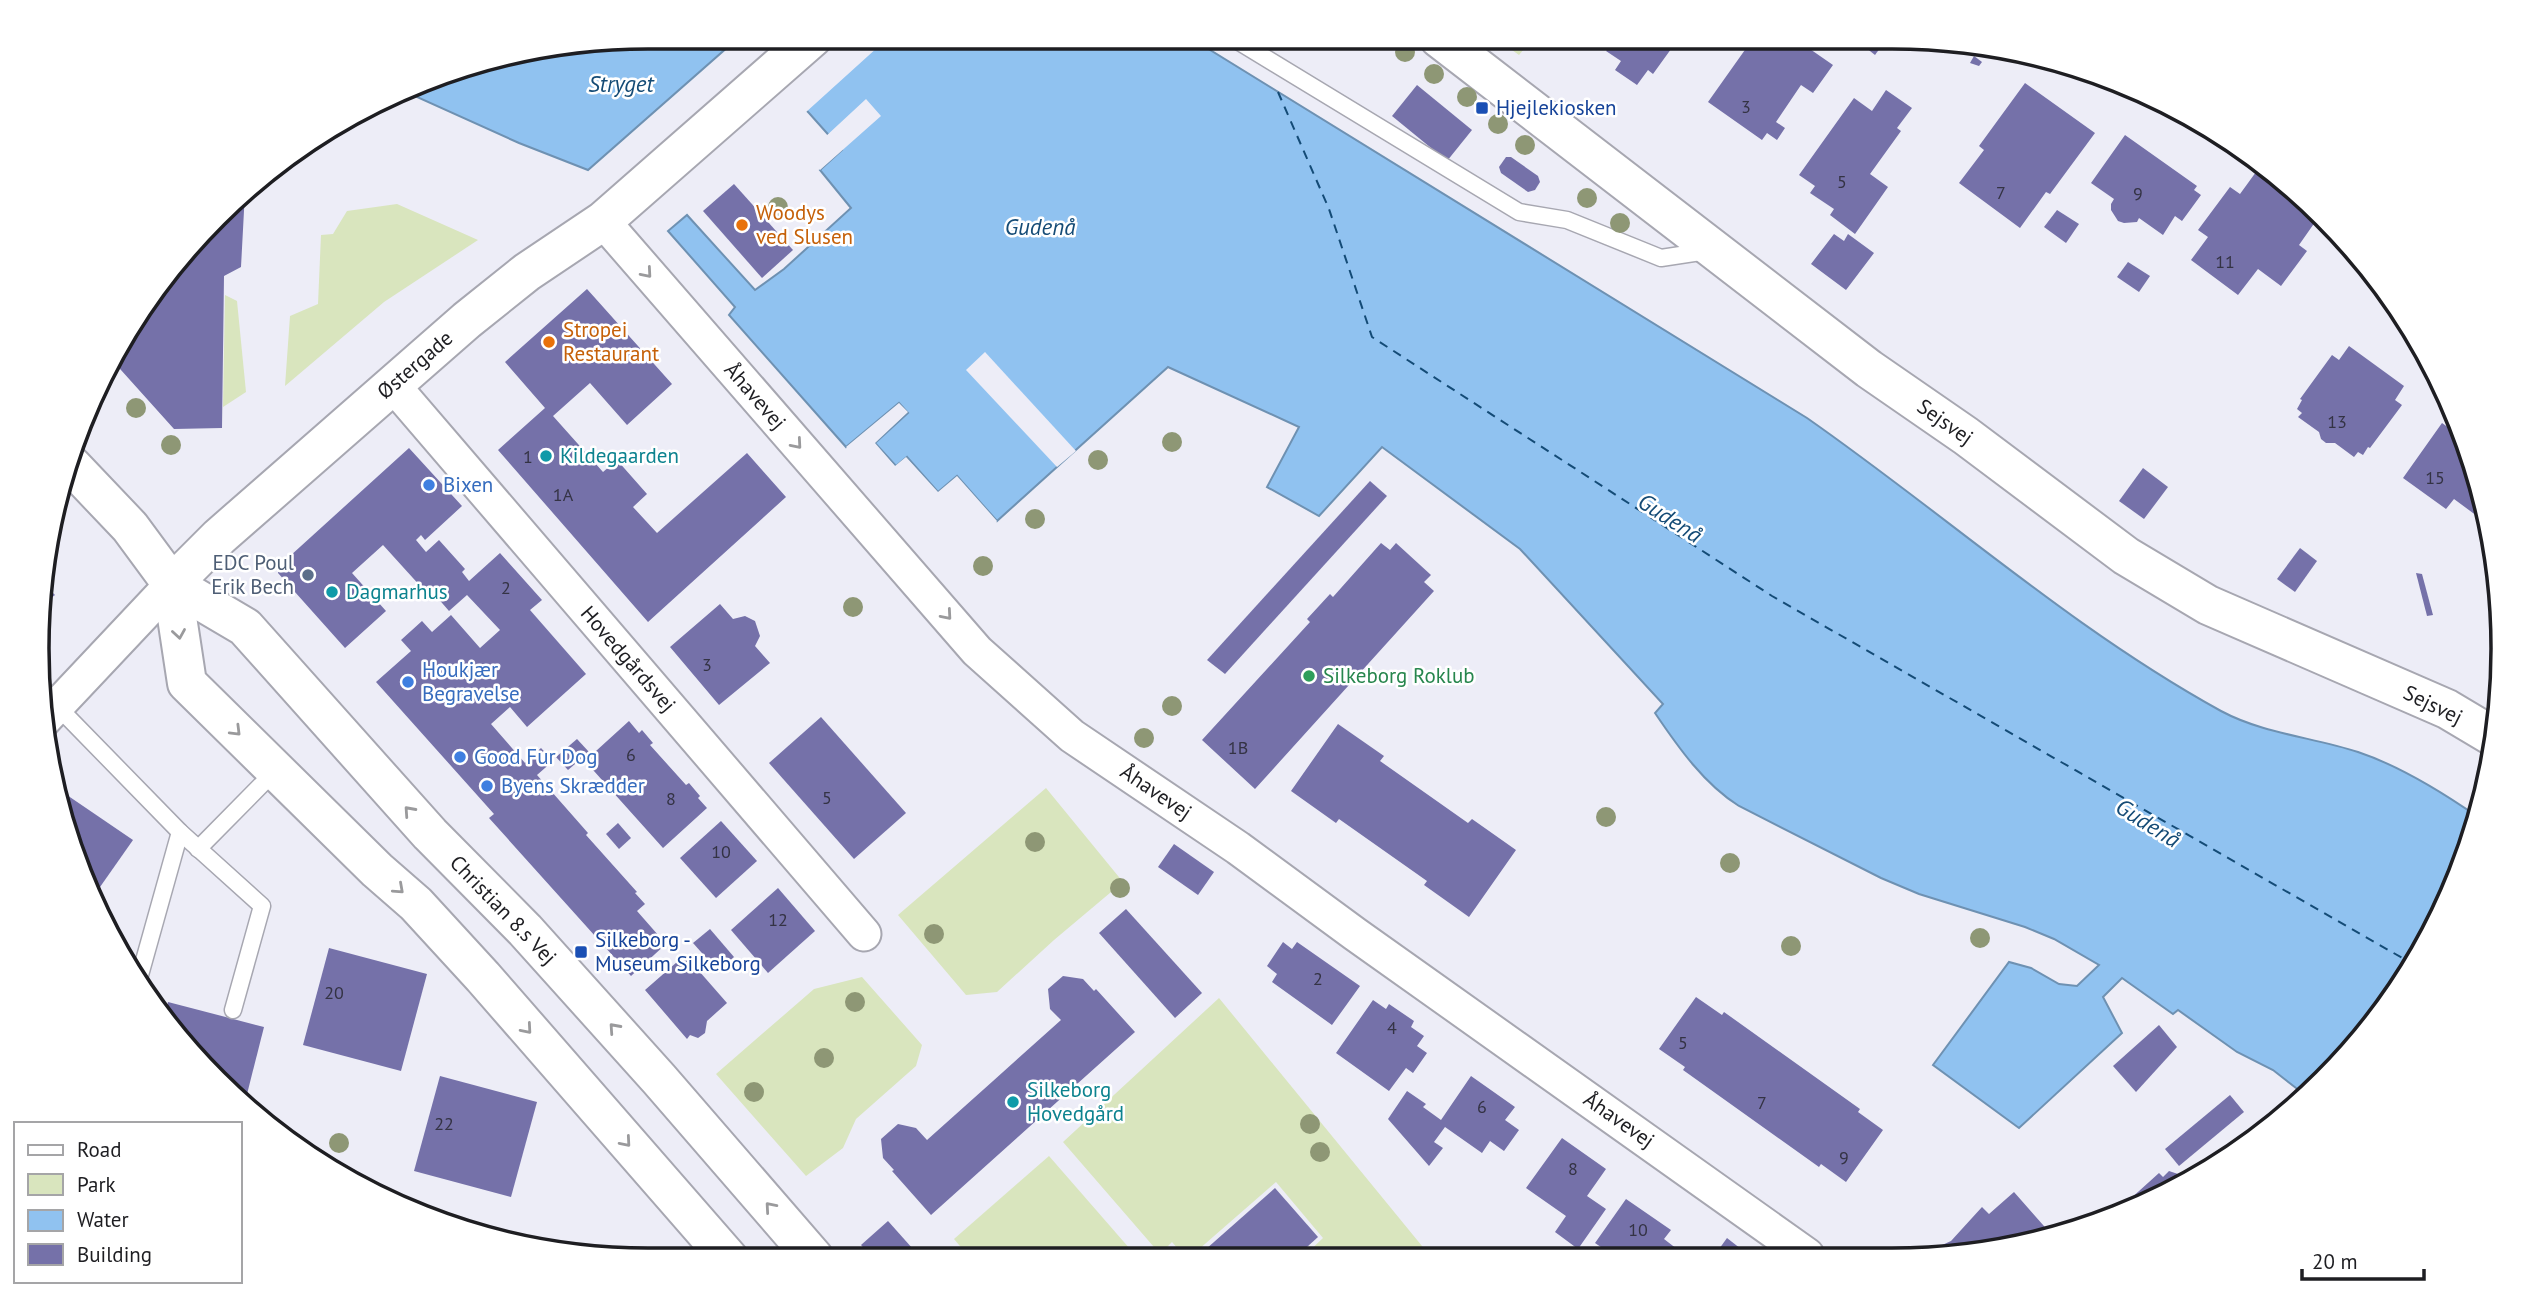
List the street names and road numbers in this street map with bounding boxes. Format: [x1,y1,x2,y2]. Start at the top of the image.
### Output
street label: Østergade [371,324,458,405]
street label: Åhavevej [719,356,792,435]
street label: Sejsvej [1912,393,1979,451]
street label: Hovedgårdsvej [575,600,682,717]
street label: Sejsvej [2399,679,2467,730]
street label: Åhavevej [1115,758,1197,825]
street label: Christian 8.s Vej [444,849,562,970]
street label: Åhavevej [1579,1085,1660,1154]

